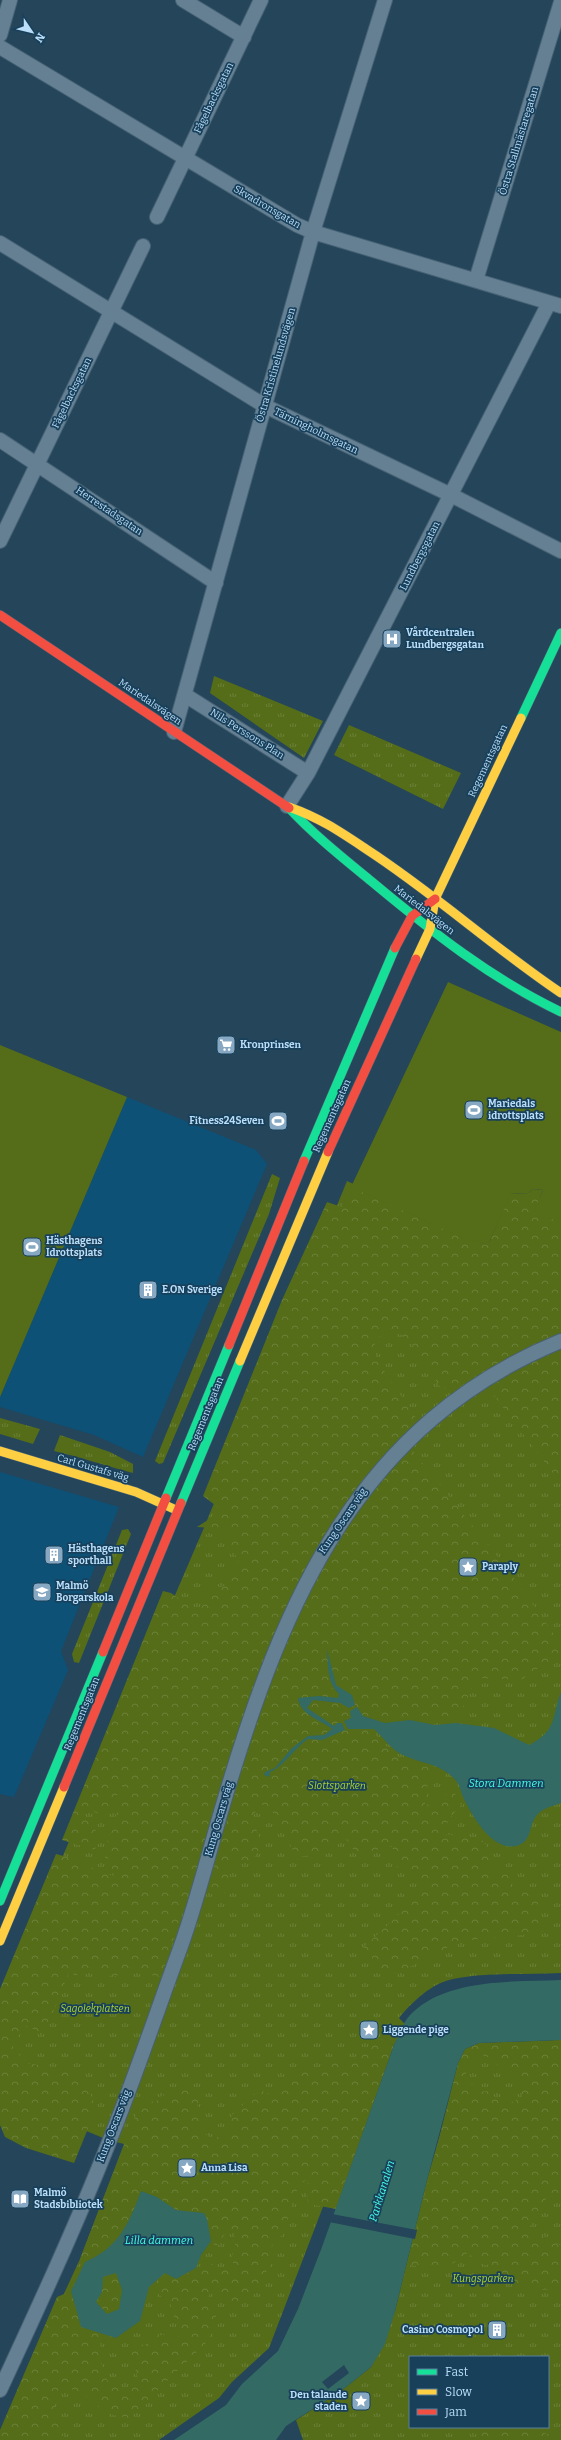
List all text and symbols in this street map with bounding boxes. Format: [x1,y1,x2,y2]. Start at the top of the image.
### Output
north arrow [12,12,52,52]
text: N [32,30,48,45]
street label: Fågelbacksgatan [192,60,237,135]
street label: Östra Stallmästaregatan [496,84,541,197]
street label: Skvadronsgatan [231,183,303,231]
street label: Östra Kristinelundsvägen [253,305,298,424]
street label: Fågelbacksgatan [50,355,95,430]
street label: Tärningholmsgatan [272,406,360,457]
street label: Herrestadsgatan [73,484,145,538]
street label: Lundbergsgatan [397,519,443,593]
place label: Vårdcentralen Lundbergsgatan [406,626,484,651]
hospital icon: Vårdcentralen Lundbergsgatan [381,628,403,650]
street label: Mariedalsvägen [116,676,184,728]
street label: Nils Perssons Plan [208,706,287,762]
street label: Regementsgatan [466,722,510,799]
street label: Mariedalsvägen [391,883,457,938]
supermarket icon: Kronprinsen [215,1034,237,1056]
place label: Kronprinsen [240,1039,302,1051]
street label: Regementsgatan [311,1077,354,1154]
place label: Mariedals idrottsplats [488,1098,544,1122]
sports icon: Mariedals idrottsplats [463,1099,485,1121]
sports icon: Fitness24Seven [267,1110,289,1132]
place label: Fitness24Seven [189,1115,265,1127]
place label: Hästhagens Idrottsplats [46,1235,103,1259]
sports icon: Hästhagens Idrottsplats [21,1236,43,1258]
building icon: E.ON Sverige [137,1279,159,1301]
place label: E.ON Sverige [162,1284,223,1296]
street label: Regementsgatan [186,1375,227,1453]
street label: Carl Gustafs väg [56,1452,131,1484]
street label: Kung Oscars väg [317,1486,370,1556]
place label: Hästhagens sporthall [68,1543,125,1567]
building icon: Hästhagens sporthall [43,1544,65,1566]
place icon: Paraply [457,1556,479,1578]
place label: Paraply [482,1561,519,1573]
place label: Malmö Borgarskola [56,1580,114,1604]
school or university icon: Malmö Borgarskola [31,1581,53,1603]
street label: Regementsgatan [62,1675,103,1753]
water label: Stora Dammen [468,1777,544,1790]
street label: Kung Oscars väg [203,1780,235,1858]
park label: Slottsparken [308,1780,366,1792]
park label: Sagolekplatsen [60,2003,130,2015]
place icon: Liggende pige [358,2019,380,2041]
place label: Liggende pige [383,2024,449,2036]
street label: Kung Oscars väg [95,2088,133,2164]
place icon: Anna Lisa [176,2157,198,2179]
water label: Parkkanalen [367,2159,398,2223]
place label: Anna Lisa [201,2162,248,2174]
place label: Malmö Stadsbibliotek [34,2187,103,2211]
library icon: Malmö Stadsbibliotek [9,2188,31,2210]
water label: Lilla dammen [125,2234,194,2247]
park label: Kungsparken [452,2273,514,2285]
building icon: Casino Cosmopol [486,2319,508,2341]
place label: Casino Cosmopol [402,2324,483,2336]
legend [409,2356,549,2428]
text: Fast [445,2365,469,2379]
text: Slow [445,2385,472,2399]
place label: Den talande staden [290,2389,348,2413]
place icon: Den talande staden [350,2390,372,2412]
text: Jam [444,2405,467,2419]

